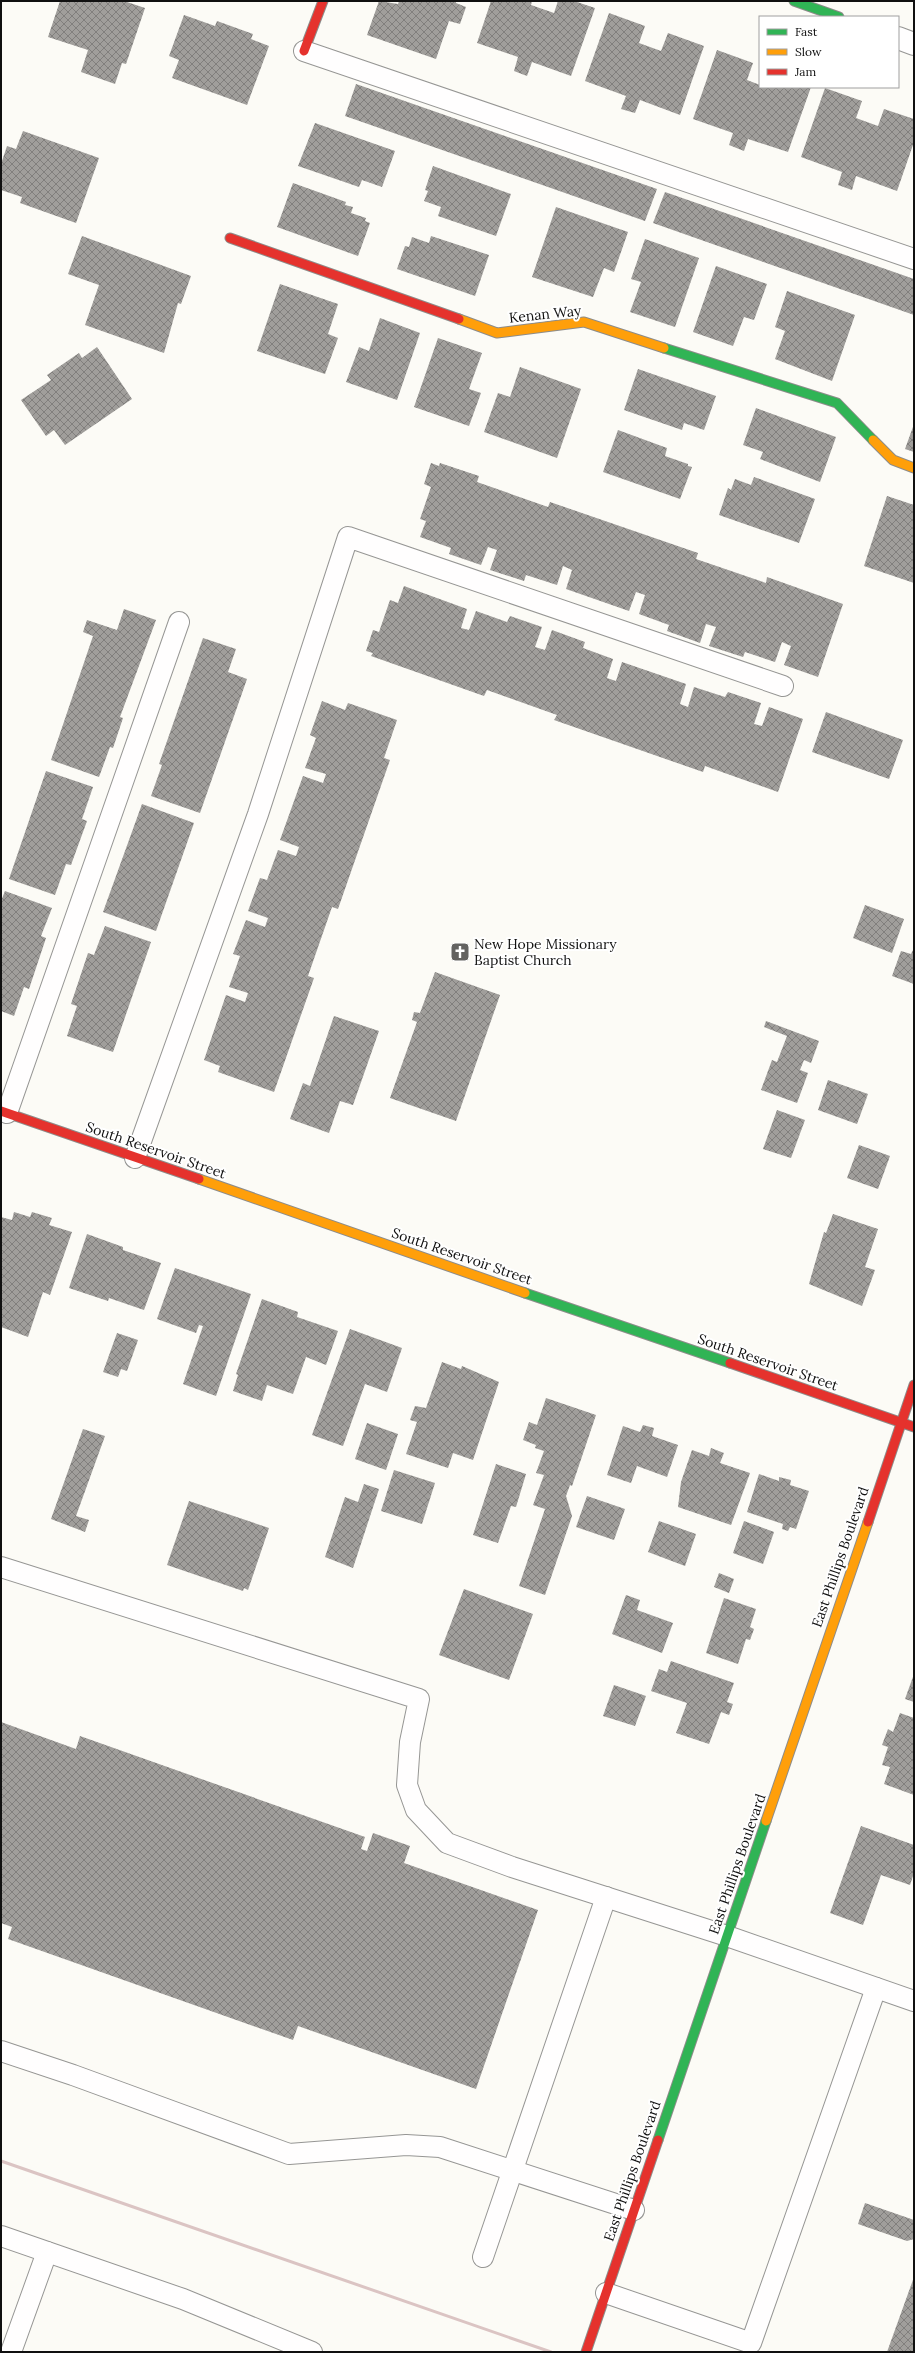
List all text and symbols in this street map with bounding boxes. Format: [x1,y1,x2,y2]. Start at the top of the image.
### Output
legend [759,16,899,88]
text: Fast [795,24,818,39]
text: Slow [795,44,822,59]
text: Jam [794,64,816,79]
street label: Kenan Way [508,301,583,327]
place label: New Hope Missionary Baptist Church [474,935,617,969]
church icon: New Hope Missionary Baptist Church [449,941,471,963]
street label: South Reservoir Street [84,1118,229,1183]
street label: South Reservoir Street [390,1224,535,1289]
street label: South Reservoir Street [696,1330,841,1395]
street label: East Phillips Boulevard [807,1484,873,1630]
street label: East Phillips Boulevard [704,1791,770,1937]
street label: East Phillips Boulevard [599,2098,665,2244]

